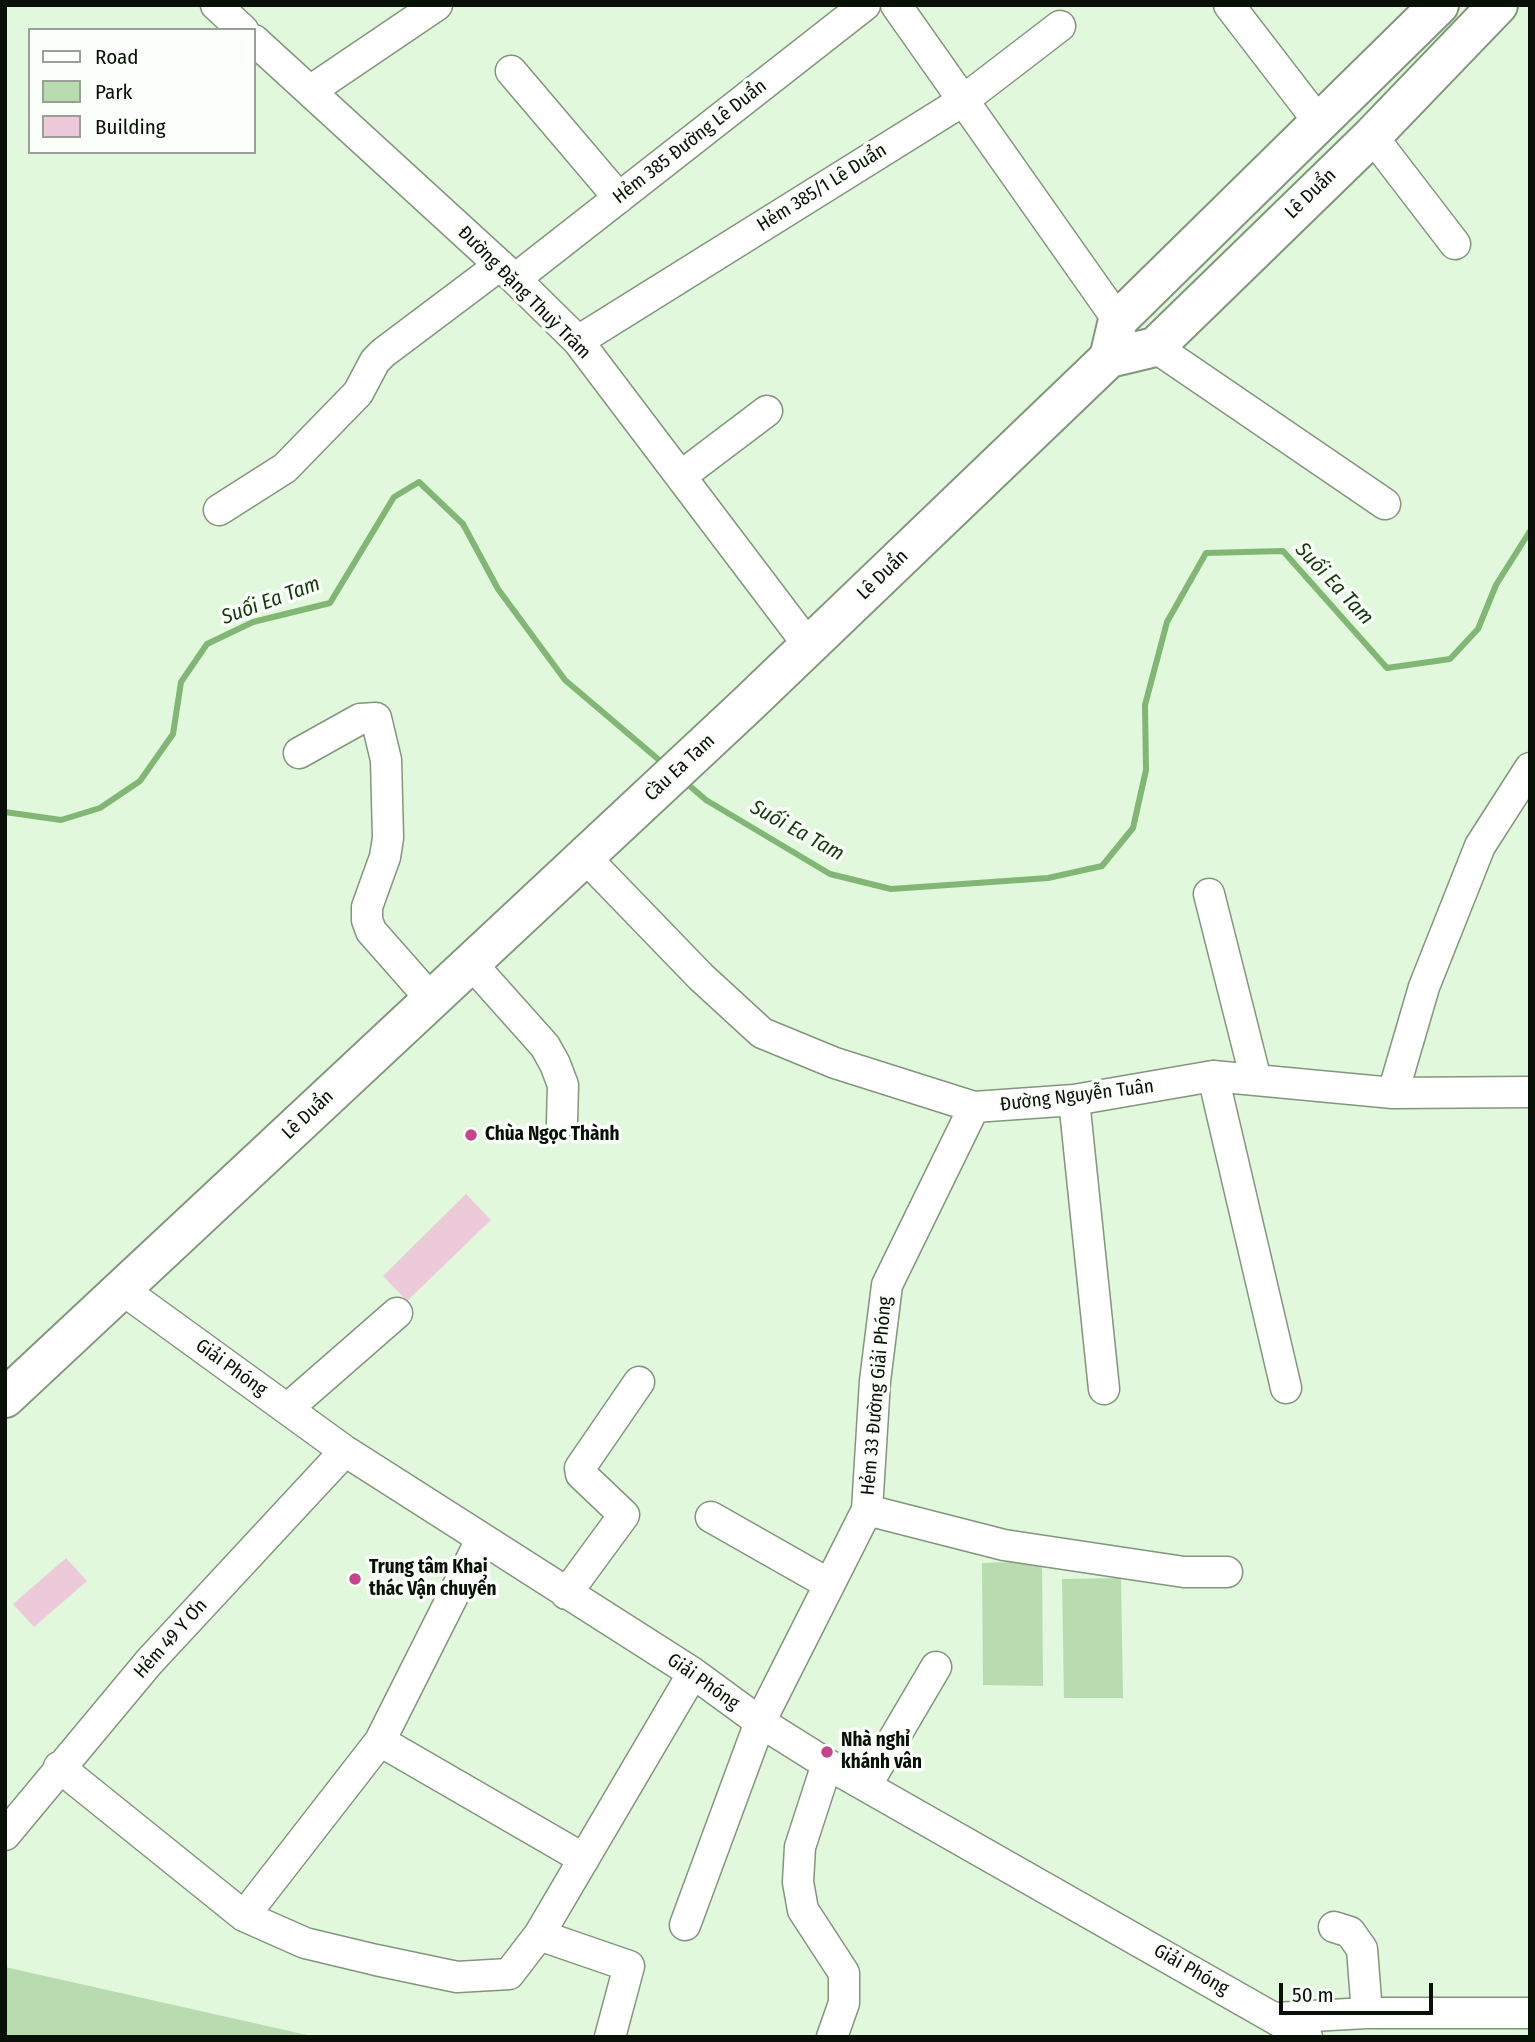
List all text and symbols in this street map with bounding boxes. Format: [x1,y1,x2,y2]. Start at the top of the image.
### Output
legend [28,28,256,154]
text: Road [95,44,139,70]
street label: Hẻm 385 Đường Lê Duẩn [609,75,771,209]
text: Park [95,79,132,105]
text: Building [95,114,166,140]
street label: Hẻm 385/1 Lê Duẩn [753,139,891,237]
street label: Lê Duẩn [1281,164,1341,224]
street label: Đường Đặng Thuỳ Trâm [453,222,595,364]
water label: Suối Ea Tam [1290,538,1378,630]
street label: Lê Duẩn [853,545,913,605]
water label: Suối Ea Tam [218,572,324,630]
street label: Cầu Ea Tam [640,730,720,806]
water label: Suối Ea Tam [746,795,848,867]
street label: Đường Nguyễn Tuân [999,1075,1155,1117]
street label: Lê Duẩn [277,1085,339,1145]
place label: Chùa Ngọc Thành [485,1124,619,1146]
marker: Chùa Ngọc Thành [463,1127,479,1143]
street label: Hẻm 33 Đường Giải Phóng [857,1296,897,1496]
street label: Giải Phóng [191,1334,271,1402]
place label: Trung tâm Khai thác Vận chuyển [369,1557,496,1601]
marker: Trung tâm Khai thác Vận chuyển [347,1571,363,1587]
street label: Hẻm 49 Y Ơn [130,1595,212,1683]
street label: Giải Phóng [663,1649,743,1715]
place label: Nhà nghỉ khánh vân [841,1730,922,1774]
marker: Nhà nghỉ khánh vân [819,1744,835,1760]
street label: Giải Phóng [1149,1939,1233,2001]
scale bar [1283,1968,1437,2012]
text: 50 m [1292,1982,1334,2008]

